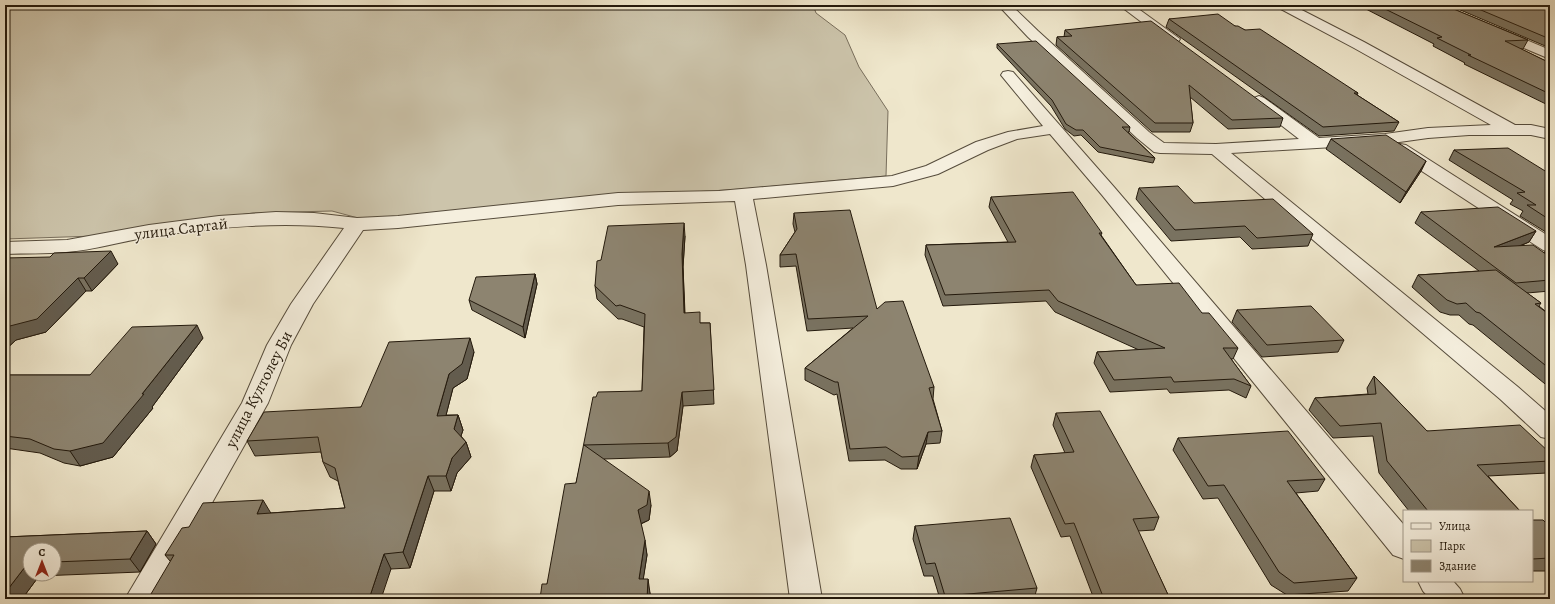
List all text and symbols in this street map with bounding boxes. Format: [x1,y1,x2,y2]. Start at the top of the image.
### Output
street label: улица Сартай [132,212,229,246]
street label: улица Култолеу Би [219,327,298,453]
legend [1403,510,1533,582]
text: Улица [1439,518,1471,534]
text: Парк [1439,538,1465,554]
north arrow [22,542,62,582]
text: С [39,545,46,560]
text: Здание [1439,558,1476,574]

